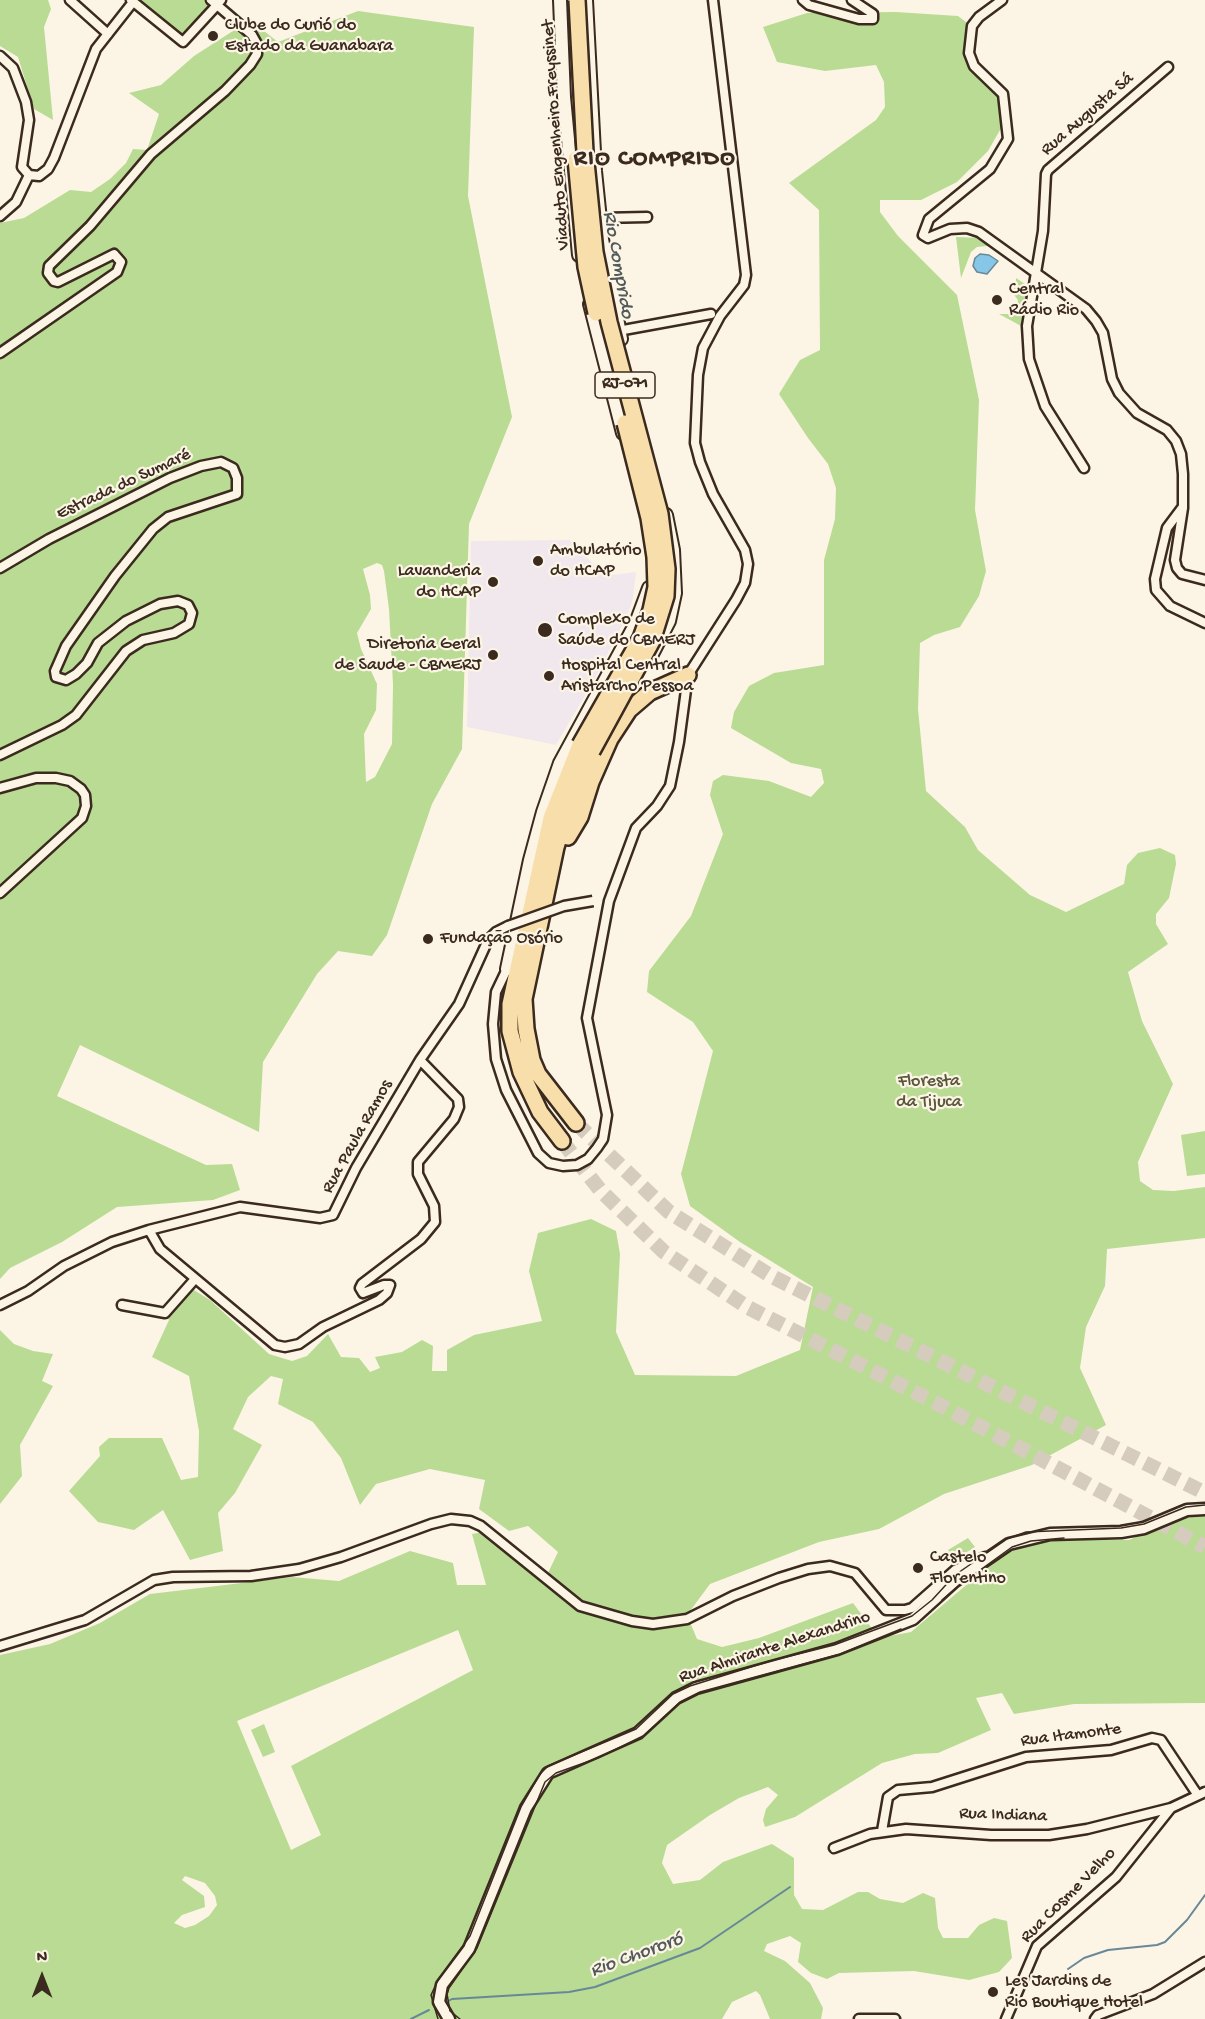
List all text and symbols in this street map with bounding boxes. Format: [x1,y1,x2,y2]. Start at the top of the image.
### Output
place label: Clube do Curió do Estado da Guanabara [225,15,393,57]
street label: Viaduto Engenheiro Freyssinet [538,19,576,251]
marker: Clube do Curió do Estado da Guanabara [206,29,220,43]
street label: Rua Augusta Sá [1037,69,1139,161]
district label: RIO COMPRIDO [574,146,736,174]
water label: Rio Comprido [596,209,638,321]
place label: Central Rádio Rio [1009,279,1079,322]
marker: Central Rádio Rio [990,293,1004,307]
road number: RJ-071 [595,372,655,398]
street label: Estrada do Sumaré [53,444,195,526]
place label: Ambulatório do HCAP [550,540,642,582]
marker: Ambulatório do HCAP [531,554,545,568]
place label: Lavanderia do HCAP [398,561,481,604]
marker: Lavanderia do HCAP [486,575,500,589]
place label: Complexo de Saúde do CBMERJ [558,609,695,652]
marker: Complexo de Saúde do CBMERJ [536,621,554,639]
place label: Diretoria Geral de Saude - CBMERJ [334,634,481,676]
marker: Diretoria Geral de Saude - CBMERJ [486,648,500,662]
place label: Hospital Central Aristarcho Pessoa [561,655,693,698]
marker: Hospital Central Aristarcho Pessoa [542,669,556,683]
place label: Fundação Osório [440,928,563,950]
marker: Fundação Osório [421,932,435,946]
park label: Floresta da Tijuca [896,1071,962,1114]
street label: Rua Paula Ramos [318,1076,398,1198]
place label: Castelo Florentino [930,1547,1006,1590]
marker: Castelo Florentino [911,1561,925,1575]
street label: Rua Almirante Alexandrino [677,1607,873,1689]
street label: Rua Itamonte [1020,1719,1122,1753]
street label: Rua Indiana [959,1804,1047,1828]
street label: Rua Cosme Velho [1017,1844,1121,1948]
water label: Rio Chororó [587,1928,687,1984]
north arrow [12,1947,72,2007]
text: N [37,1949,47,1968]
place label: Les Jardins de Rio Boutique Hotel [1005,1971,1143,2014]
marker: Les Jardins de Rio Boutique Hotel [986,1985,1000,1999]

